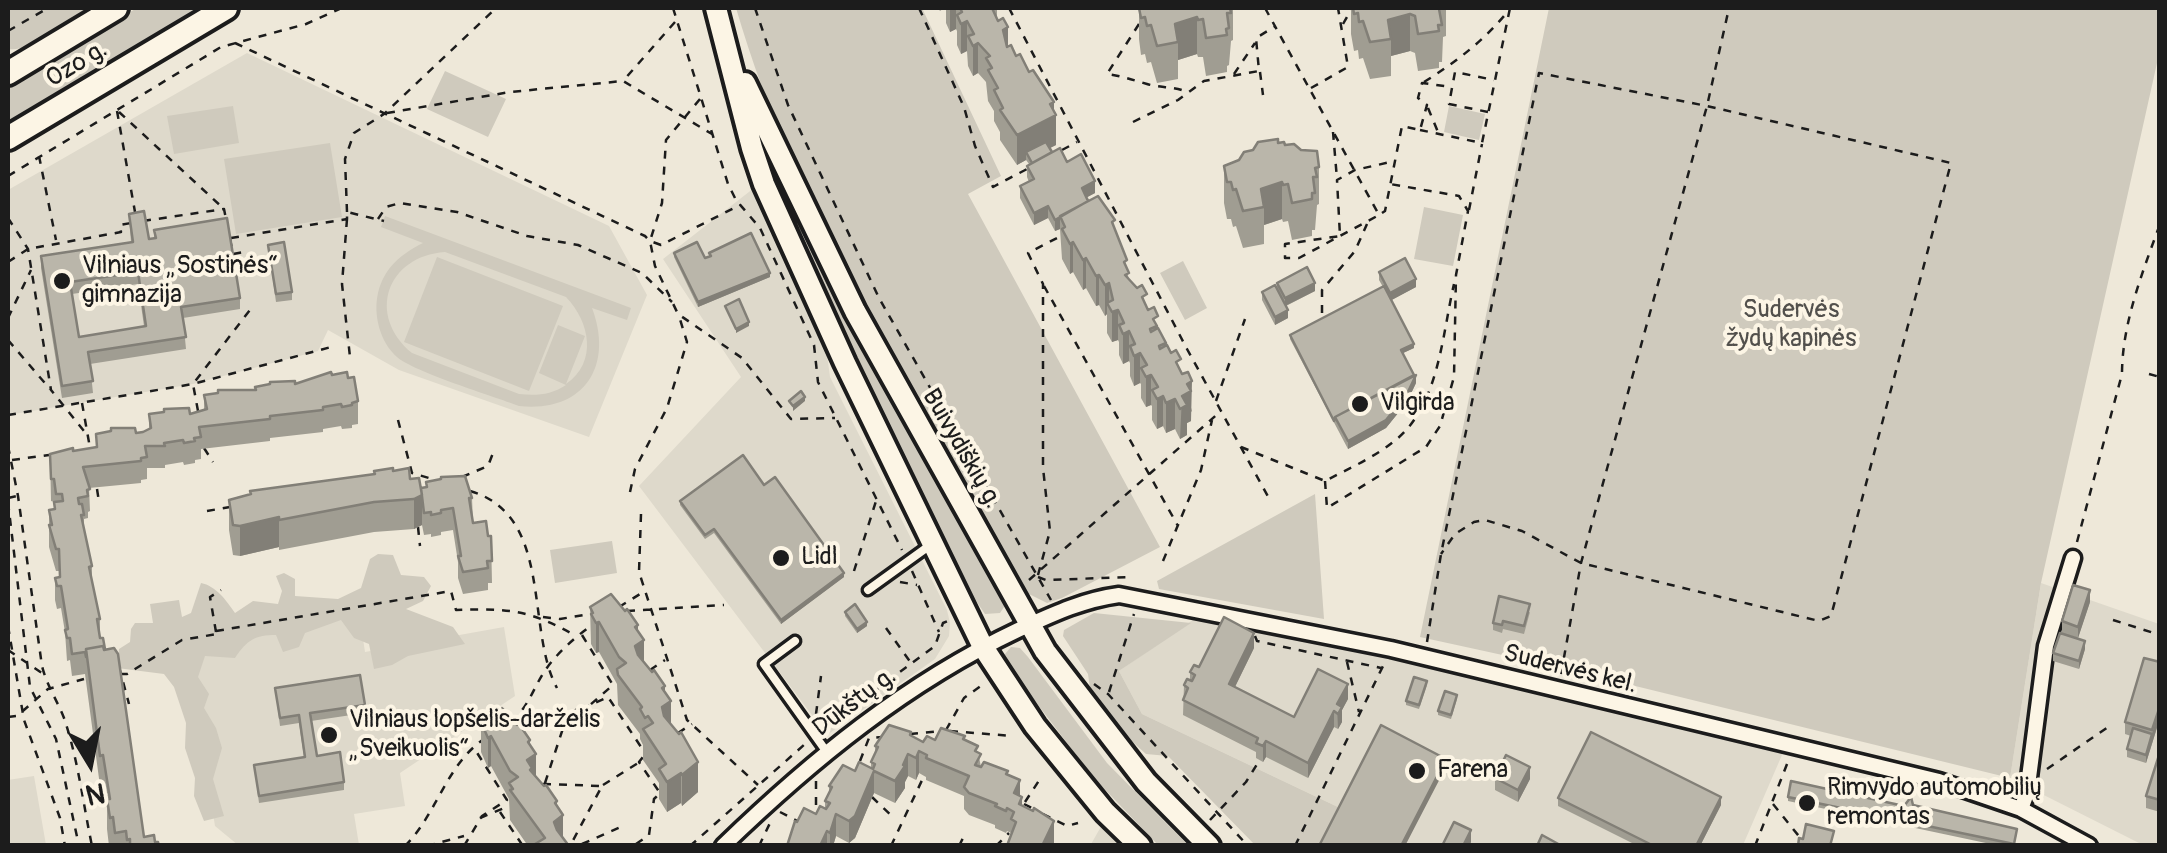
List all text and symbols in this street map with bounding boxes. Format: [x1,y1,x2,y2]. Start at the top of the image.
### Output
street label: Ozo g. [41,35,113,95]
place label: Vilniaus „Sostinės“ gimnazija [82,252,279,311]
marker: Vilniaus „Sostinės“ gimnazija [51,270,73,292]
park label: Sudervės žydų kapinės [1725,296,1857,355]
street label: Buivydiškių g. [915,384,1007,514]
place label: Vilgirda [1380,389,1455,419]
marker: Vilgirda [1349,393,1371,415]
place label: Lidl [801,543,838,573]
marker: Lidl [770,547,792,569]
street label: Sudervės kel. [1500,639,1640,701]
street label: Dūkštų g. [807,662,903,744]
place label: Vilniaus lopšelis-darželis „Sveikuolis“ [349,706,600,765]
north arrow [40,713,140,813]
marker: Vilniaus lopšelis-darželis „Sveikuolis“ [318,724,340,746]
place label: Farena [1437,756,1508,786]
marker: Farena [1406,760,1428,782]
text: N [83,774,108,812]
place label: Rimvydo automobilių remontas [1827,774,2042,833]
marker: Rimvydo automobilių remontas [1796,792,1818,814]

